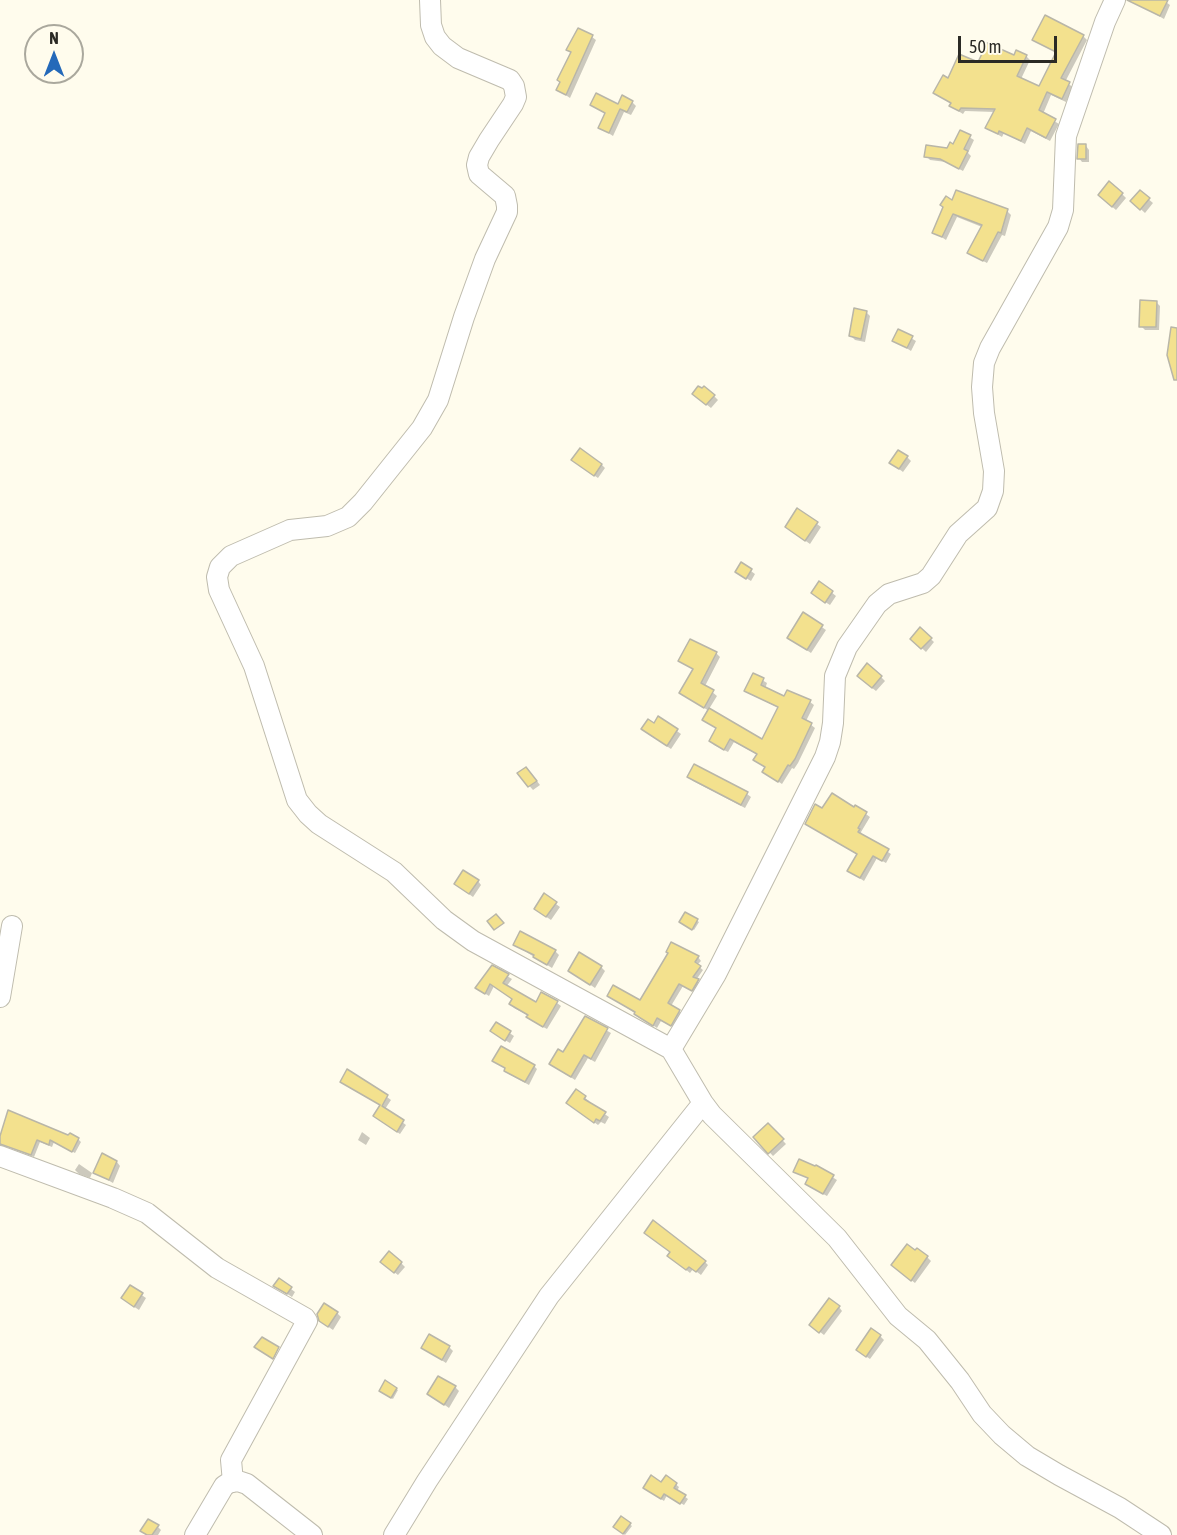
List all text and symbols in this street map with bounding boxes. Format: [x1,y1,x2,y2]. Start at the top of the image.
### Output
north arrow [24,24,84,84]
scale bar [961,24,1060,62]
text: N [49,29,59,47]
text: 50 m [969,36,1001,57]

